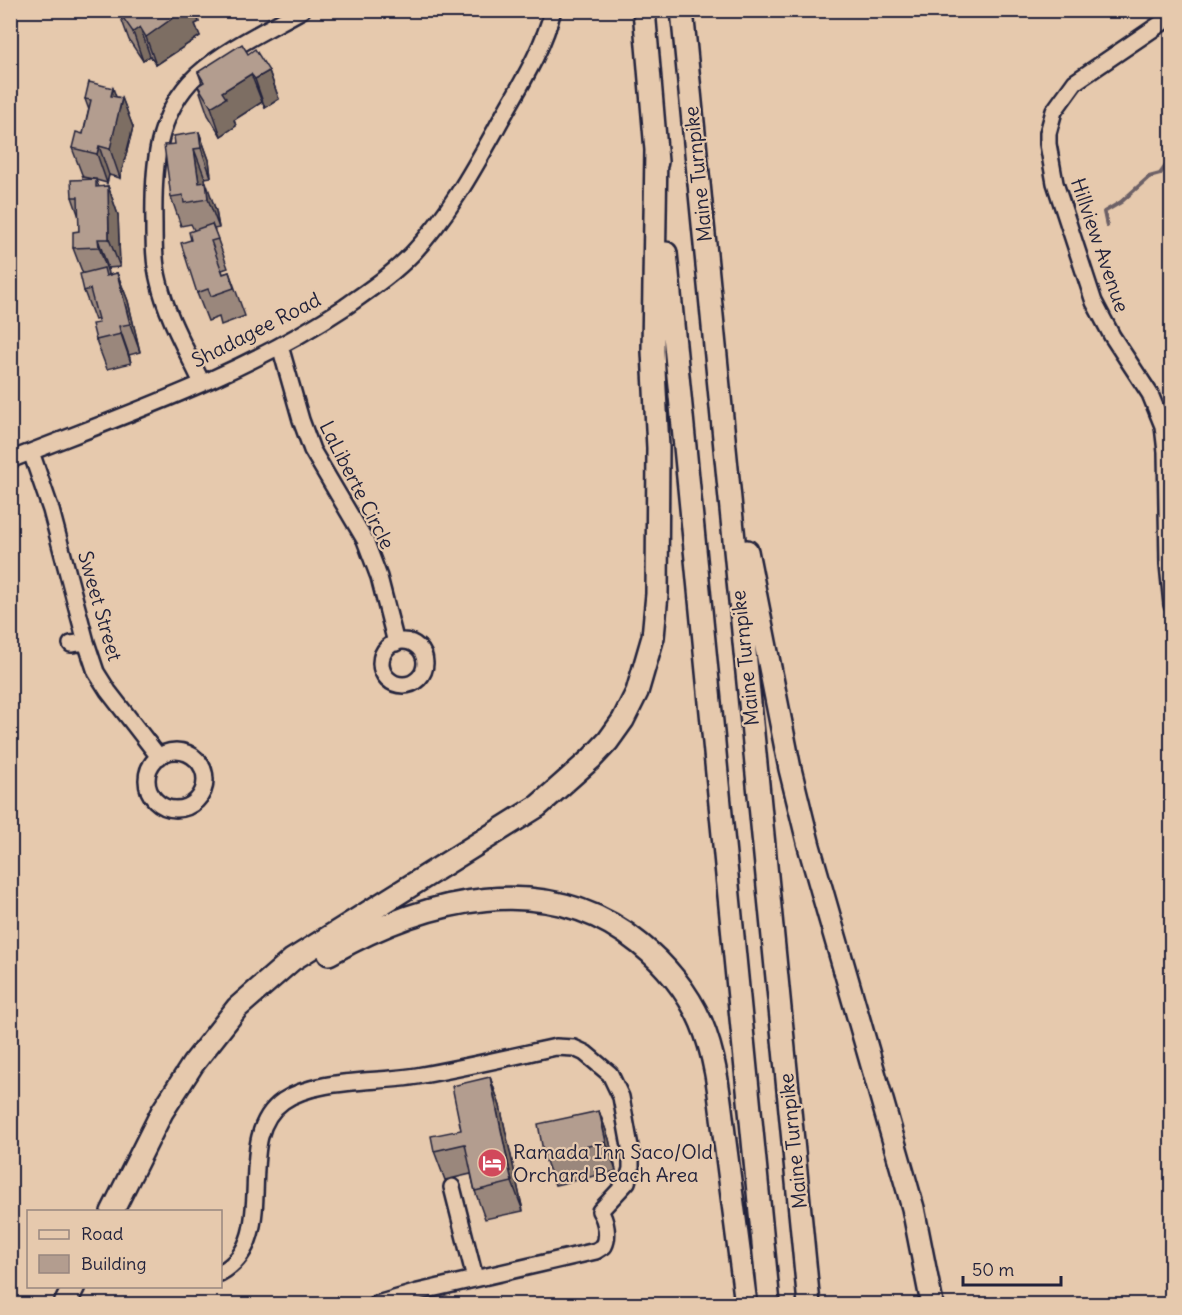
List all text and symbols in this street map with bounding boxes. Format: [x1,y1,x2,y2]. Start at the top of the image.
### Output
street label: Maine Turnpike [678,105,717,243]
street label: Hillview Avenue [1066,174,1135,315]
street label: Shadagee Road [187,286,325,373]
street label: LaLiberte Circle [314,417,400,553]
street label: Sweet Street [73,548,128,664]
street label: Maine Turnpike [725,589,764,727]
street label: Maine Turnpike [773,1072,812,1210]
place label: Ramada Inn Saco/Old Orchard Beach Area [513,1139,713,1187]
hotel icon: Ramada Inn Saco/Old Orchard Beach Area [476,1147,508,1179]
legend [27,1210,222,1288]
text: Road [81,1222,124,1245]
scale bar [963,1249,1060,1287]
text: Building [81,1252,146,1275]
text: 50 m [972,1258,1014,1281]

